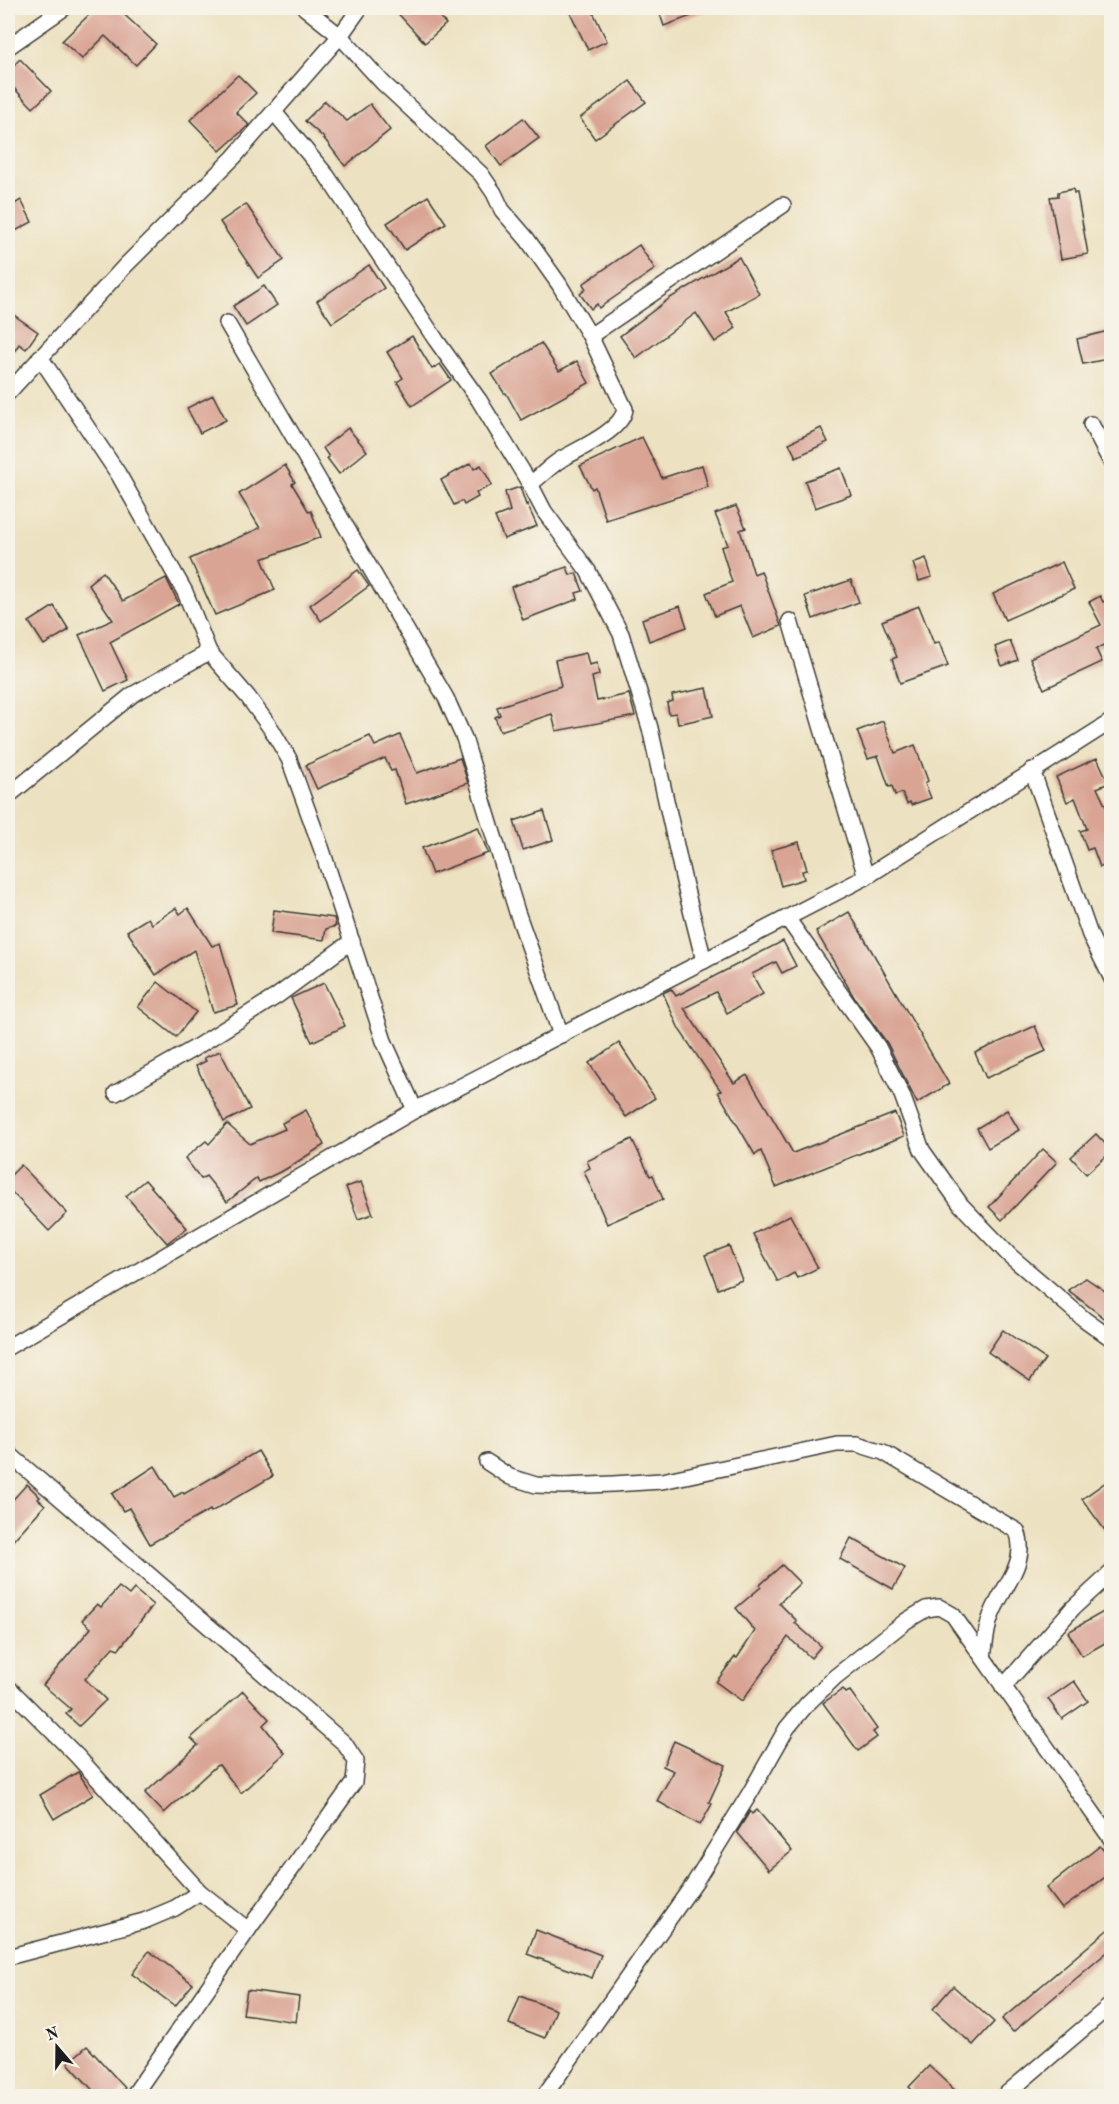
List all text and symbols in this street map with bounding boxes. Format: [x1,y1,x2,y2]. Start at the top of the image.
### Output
north arrow [27,2017,87,2077]
text: N [44,2025,62,2044]

